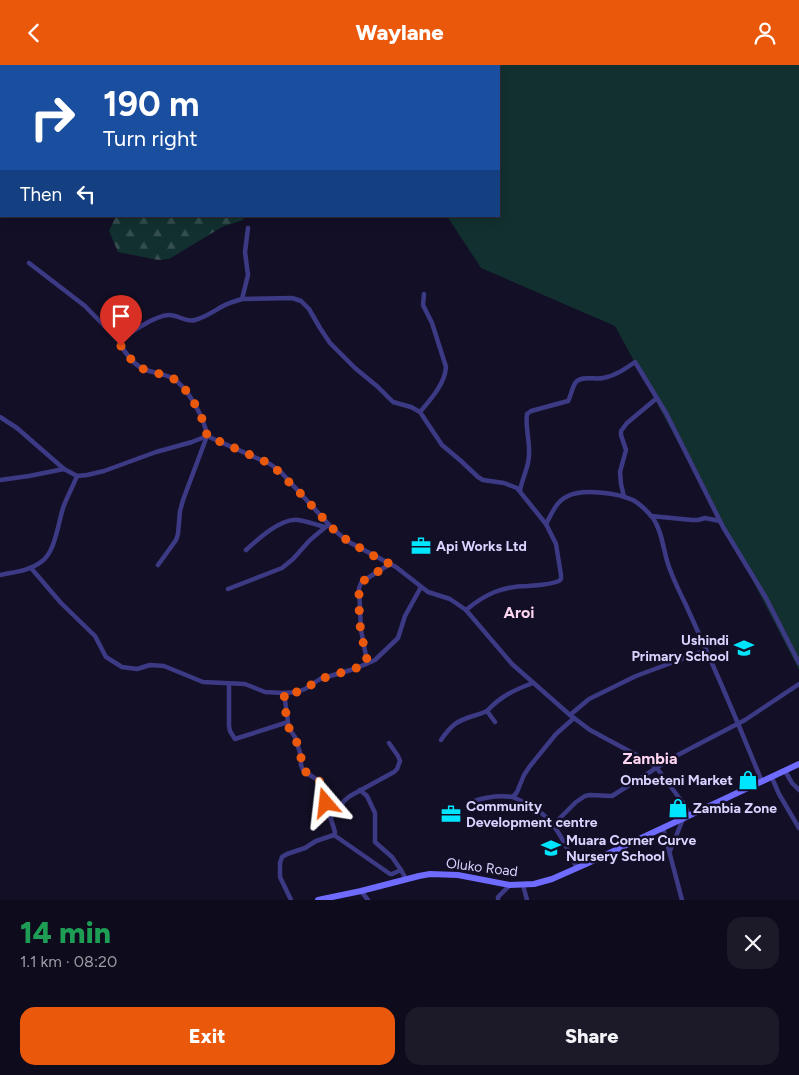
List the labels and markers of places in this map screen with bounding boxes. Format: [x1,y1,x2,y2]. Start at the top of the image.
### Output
pin [100,295,142,346]
office icon: Api Works Ltd [410,535,432,557]
place label: Api Works Ltd [436,538,527,555]
place label: Ushindi Primary School [631,632,729,665]
school or university icon: Ushindi Primary School [733,637,755,659]
shop icon: Ombeteni Market [737,769,759,791]
place label: Ombeteni Market [620,772,733,789]
shop icon: Zambia Zone [667,797,689,819]
place label: Community Development centre [466,798,598,831]
place label: Zambia Zone [693,800,777,817]
office icon: Community Development centre [440,803,462,825]
place label: Muara Corner Curve Nursery School [566,832,696,865]
school or university icon: Muara Corner Curve Nursery School [540,837,562,859]

